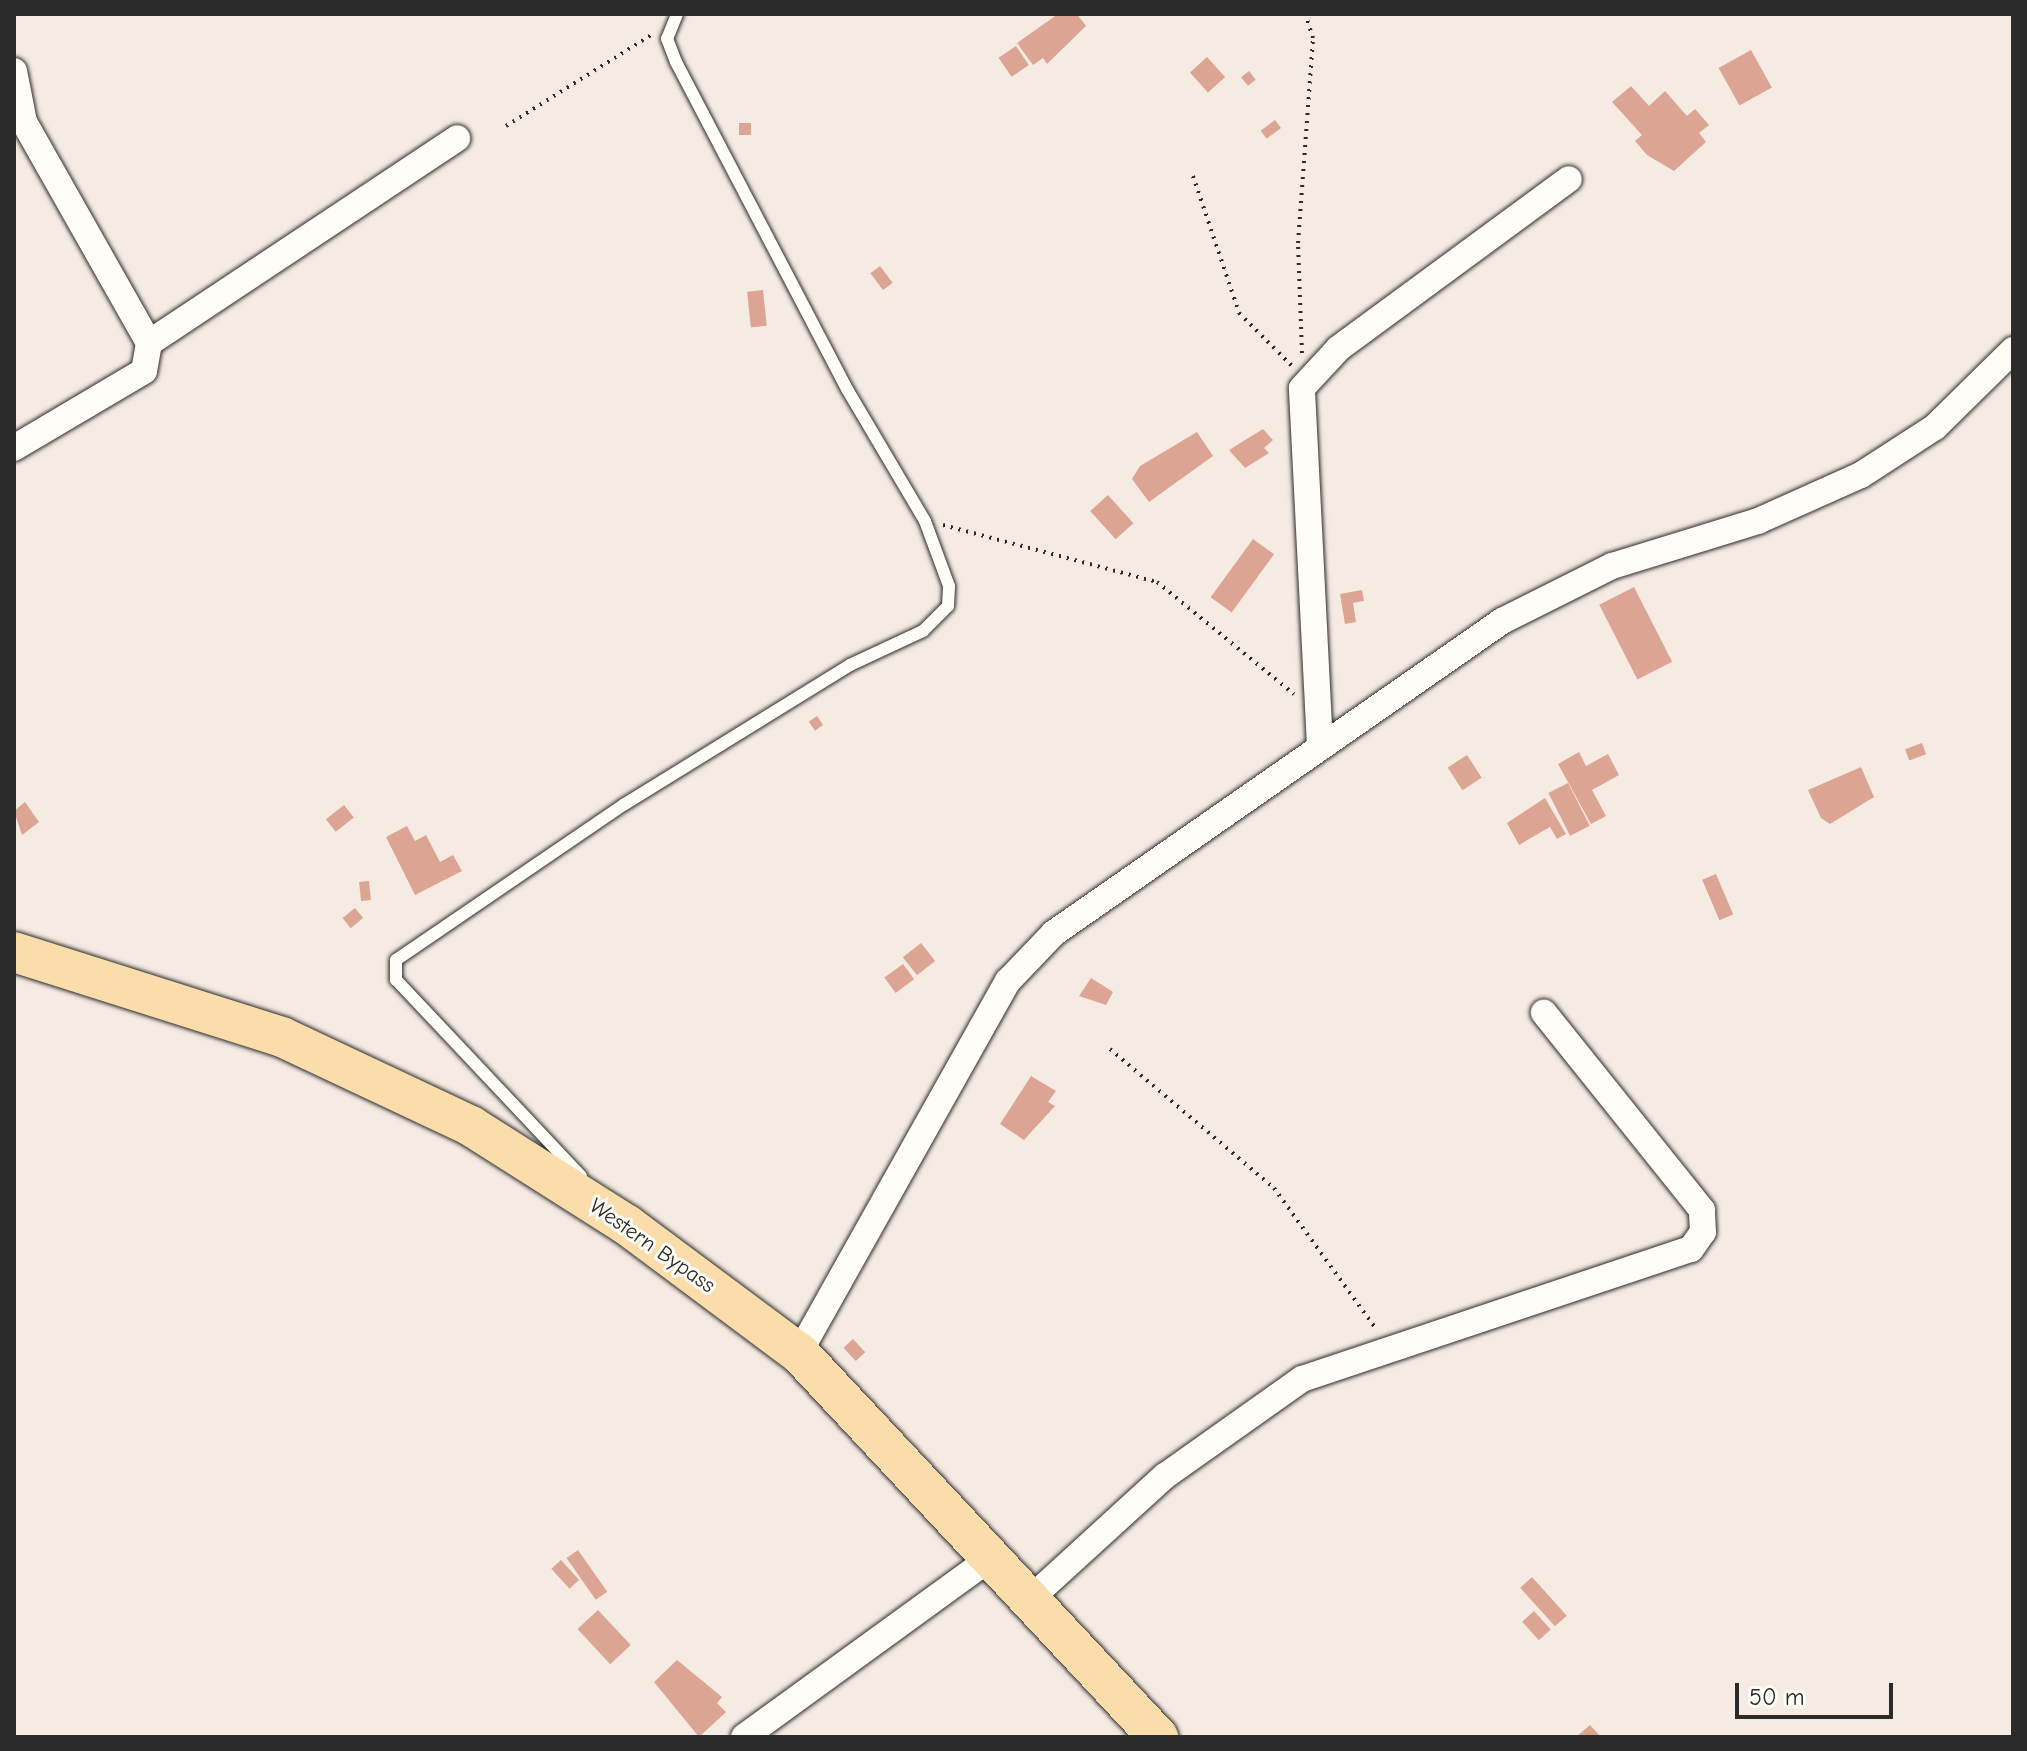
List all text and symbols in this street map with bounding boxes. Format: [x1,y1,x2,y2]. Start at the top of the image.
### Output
street label: Western Bypass [584,1193,720,1299]
scale bar [1739,1667,1897,1717]
text: 50 m [1749,1683,1805,1711]

